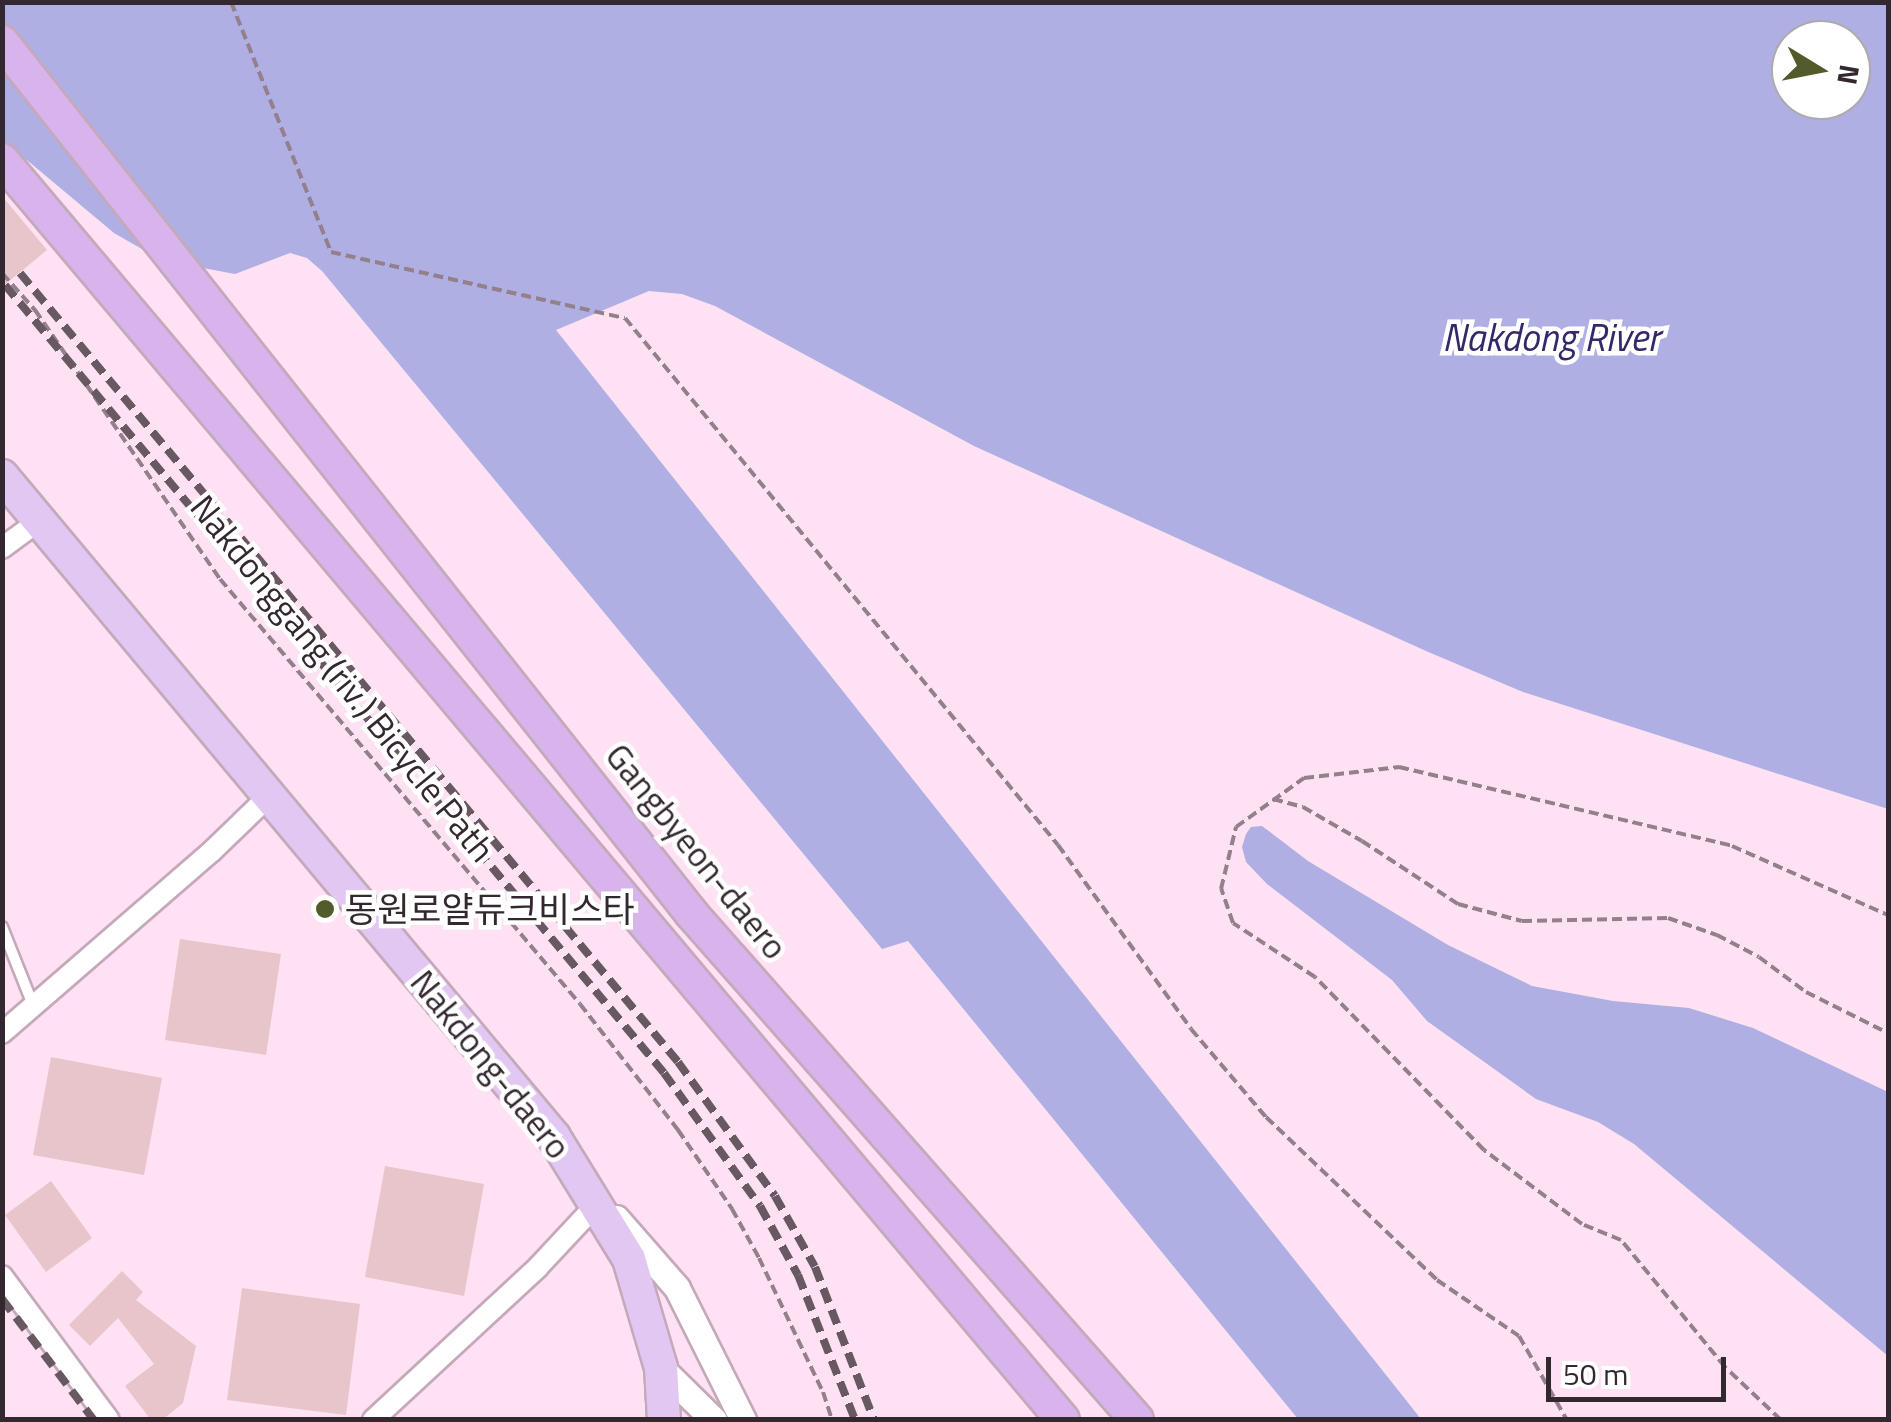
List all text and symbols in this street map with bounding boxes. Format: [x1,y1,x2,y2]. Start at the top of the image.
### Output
north arrow [1771,20,1871,120]
text: N [1826,62,1872,88]
water label: Nakdong River [1442,315,1660,361]
street label: Nakdonggang (riv.) Bicycle Path [182,486,504,870]
street label: Gangbyeon-daero [597,735,797,967]
place label: 동원로얄듀크비스타 [345,888,635,930]
marker: 동원로얄듀크비스타 [314,898,336,920]
street label: Nakdong-daero [402,961,580,1167]
scale bar [1551,1337,1731,1399]
text: 50 m [1563,1351,1628,1397]

